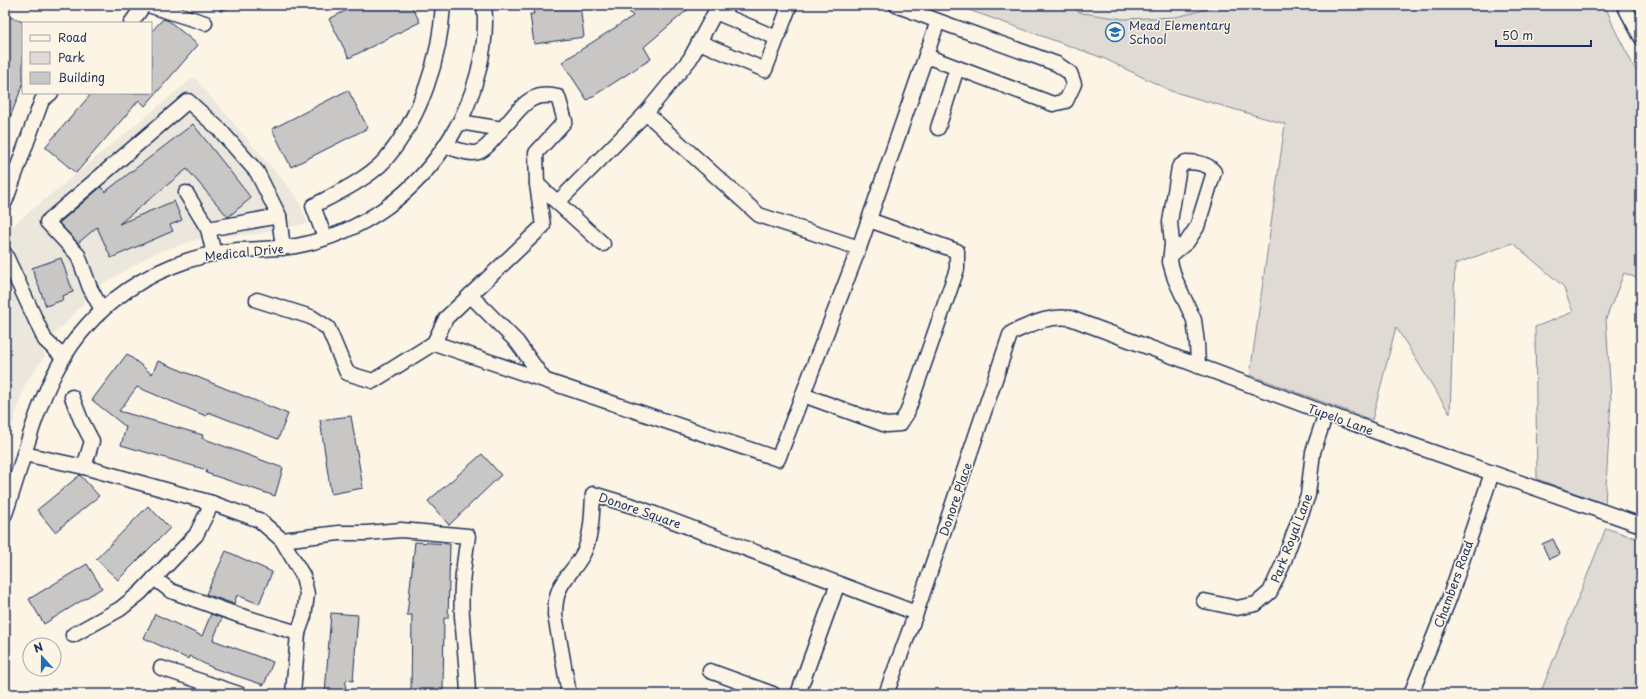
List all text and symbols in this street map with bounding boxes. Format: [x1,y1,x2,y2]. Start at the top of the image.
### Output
place label: Mead Elementary School [1129,16,1231,48]
school or university icon: Mead Elementary School [1104,21,1126,43]
legend [22,22,152,94]
scale bar [1496,22,1591,48]
text: 50 m [1502,26,1533,44]
text: Road [58,28,87,46]
text: Park [58,48,85,66]
text: Building [58,68,105,86]
street label: Medical Drive [204,239,284,265]
street label: Tupelo Lane [1305,399,1377,439]
street label: Donore Place [934,460,976,538]
street label: Donore Square [596,488,684,532]
street label: Park Royal Lane [1266,490,1316,585]
street label: Chambers Road [1429,538,1477,630]
north arrow [22,637,62,677]
text: N [31,638,46,657]

